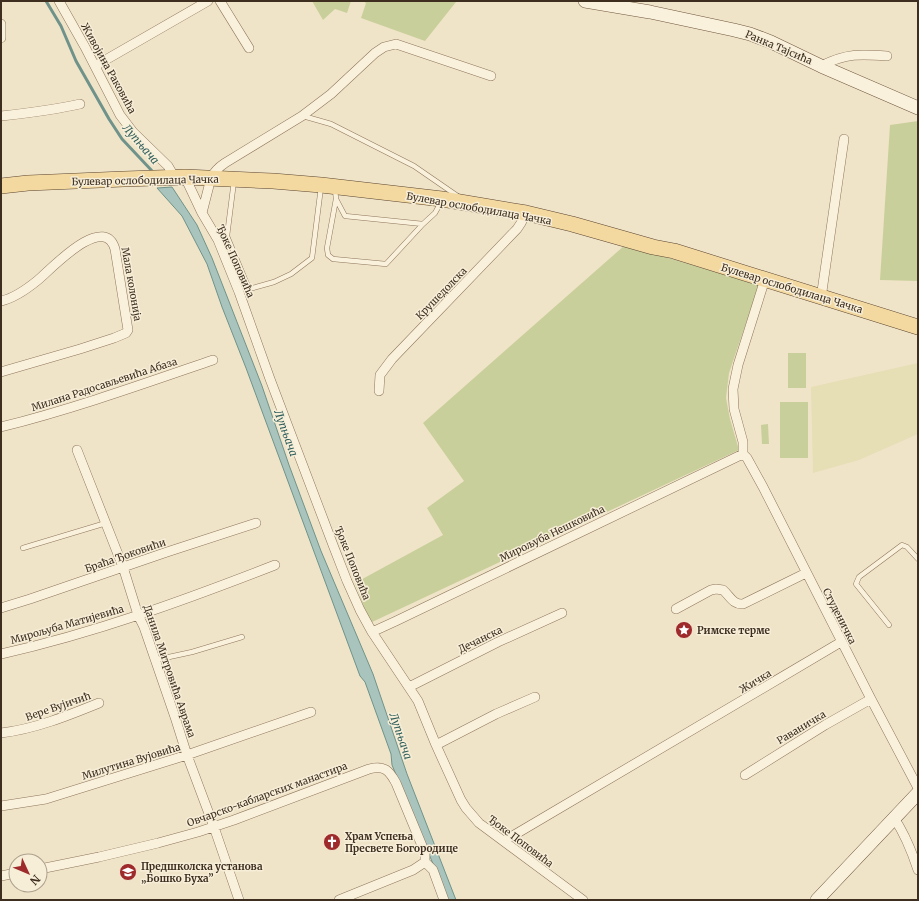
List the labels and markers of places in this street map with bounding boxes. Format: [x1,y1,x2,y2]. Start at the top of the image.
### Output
place icon: Римске терме [674,620,694,640]
place label: Римске терме [697,624,771,637]
place label: Храм Успења Пресвете Богородице [345,830,459,855]
church icon: Храм Успења Пресвете Богородице [322,832,342,852]
place label: Предшколска установа „Бошко Буха” [141,860,263,885]
school or university icon: Предшколска установа „Бошко Буха” [118,862,138,882]

